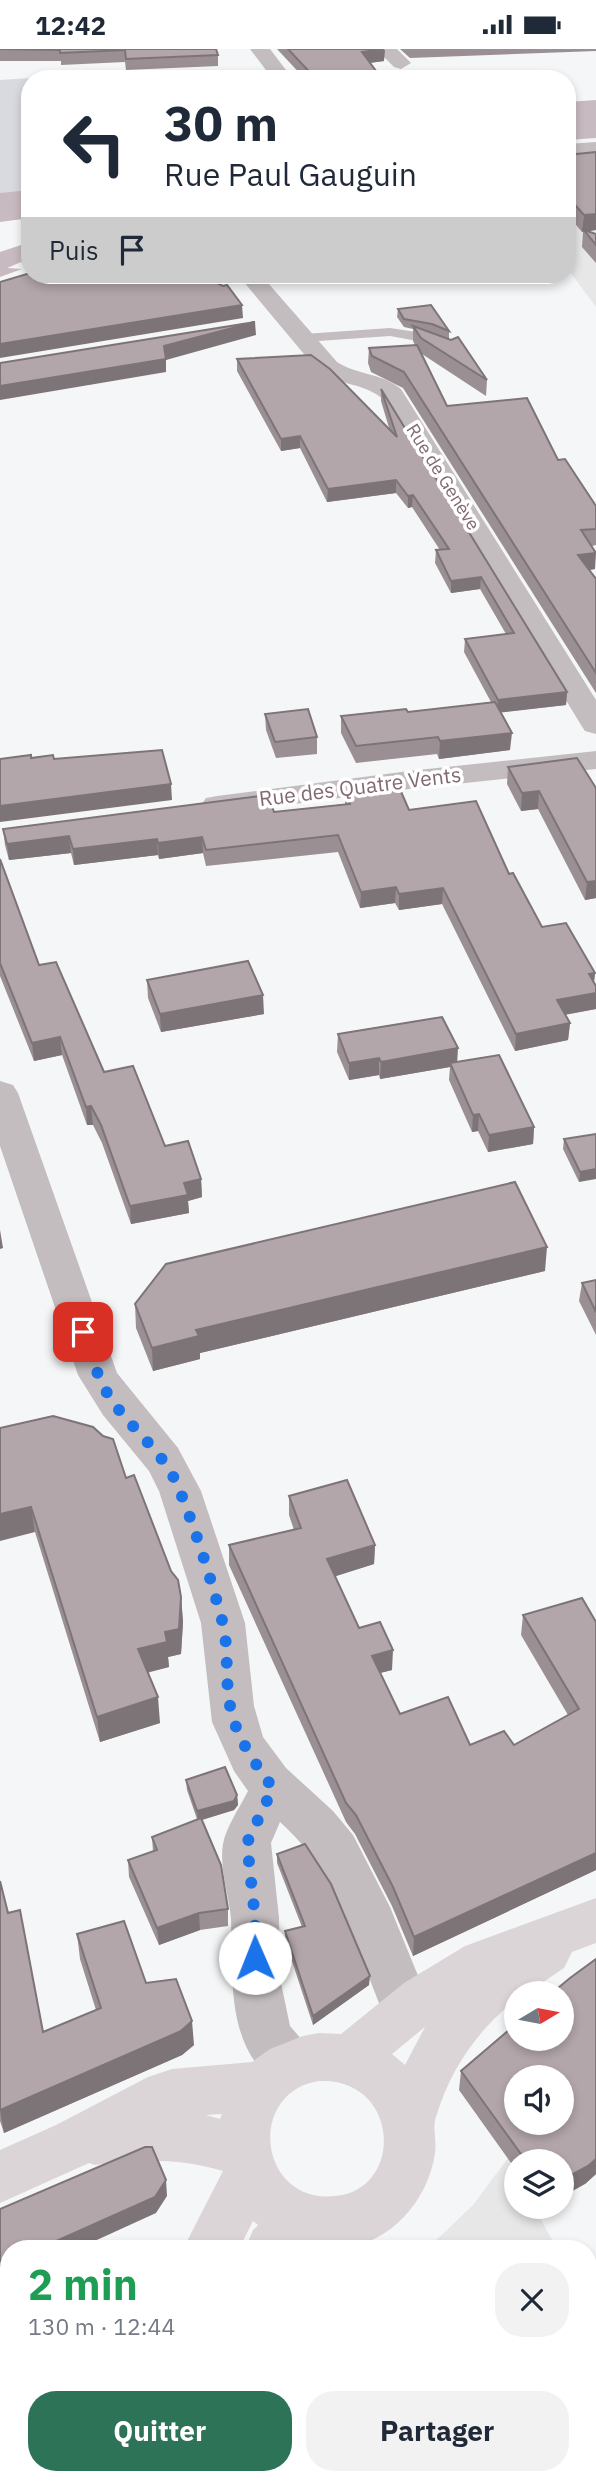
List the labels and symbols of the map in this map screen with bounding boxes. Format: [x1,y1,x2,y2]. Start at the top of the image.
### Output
street label: Rue de Genève [402,419,485,534]
street label: Rue des Quatre Vents [257,760,463,812]
pin [53,1302,113,1362]
position arrow [218,1921,292,1995]
north arrow [504,1981,574,2051]

